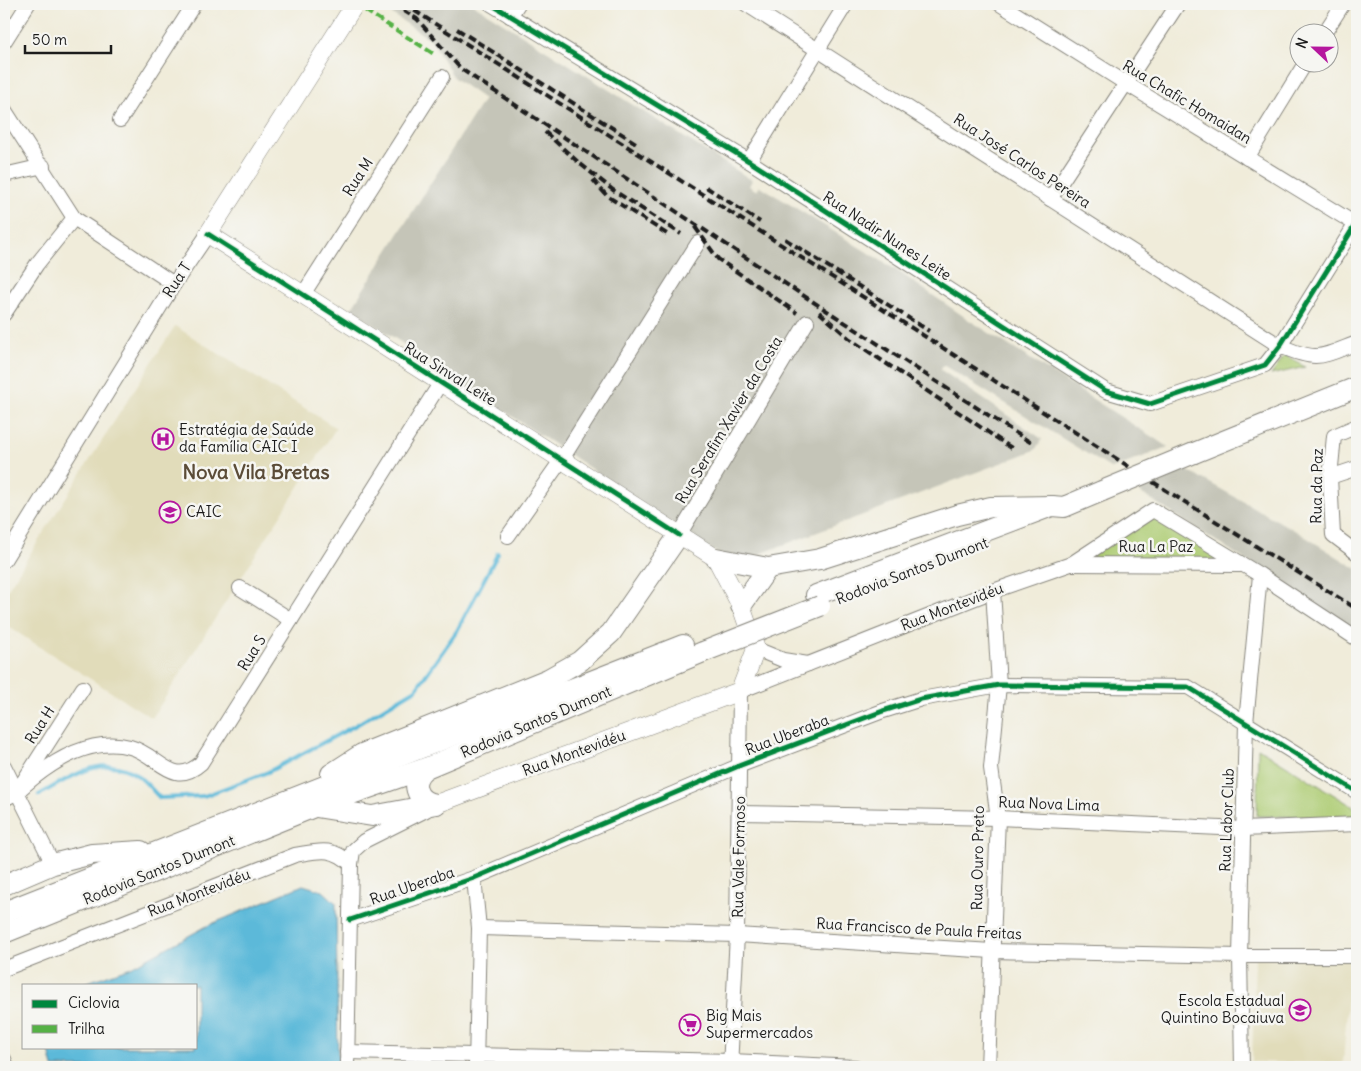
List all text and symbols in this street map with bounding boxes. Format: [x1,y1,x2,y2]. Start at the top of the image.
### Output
scale bar [25,22,111,54]
north arrow [1288,22,1338,72]
text: 50 m [32,30,67,49]
text: N [1292,35,1312,51]
street label: Rua Chafic Homaidan [1119,56,1256,148]
street label: Rua José Carlos Pereira [950,109,1095,212]
street label: Rua M [338,154,377,200]
street label: Rua Nadir Nunes Leite [820,187,955,284]
street label: Rua T [158,258,195,301]
street label: Rua Serafim Xavier da Costa [671,332,786,507]
street label: Rua Sinval Leite [401,338,500,410]
place label: Estratégia de Saúde da Família CAIC I [179,420,314,456]
hospital icon: Estratégia de Saúde da Família CAIC I [151,427,175,451]
street label: Rua da Paz [1306,448,1327,524]
district label: Nova Vila Bretas [183,459,330,484]
school or university icon: CAIC [158,500,182,524]
place label: CAIC [186,502,222,521]
street label: Rodovia Santos Dumont [833,533,991,608]
street label: Rua La Paz [1119,537,1193,556]
street label: Rua Montevidéu [898,578,1006,635]
street label: Rua S [233,631,270,674]
street label: Rodovia Santos Dumont [458,681,614,762]
street label: Rua H [21,702,59,747]
street label: Rua Uberaba [742,710,832,759]
street label: Rua Montevidéu [520,725,628,780]
street label: Rua Labor Club [1215,768,1238,872]
street label: Rua Nova Lima [998,792,1101,815]
street label: Rua Vale Formoso [728,796,749,918]
street label: Rua Ouro Preto [967,805,988,911]
street label: Rodovia Santos Dumont [80,830,237,909]
street label: Rua Uberaba [367,862,457,909]
street label: Rua Montevidéu [145,864,253,921]
street label: Rua Francisco de Paula Freitas [816,914,1022,943]
legend [22,984,198,1048]
place label: Escola Estadual Quintino Bocaiuva [1161,991,1284,1027]
text: Ciclovia [68,993,120,1012]
school or university icon: Escola Estadual Quintino Bocaiuva [1288,998,1312,1022]
place label: Big Mais Supermercados [706,1006,813,1042]
supermarket icon: Big Mais Supermercados [678,1013,702,1037]
text: Trilha [68,1019,105,1038]

